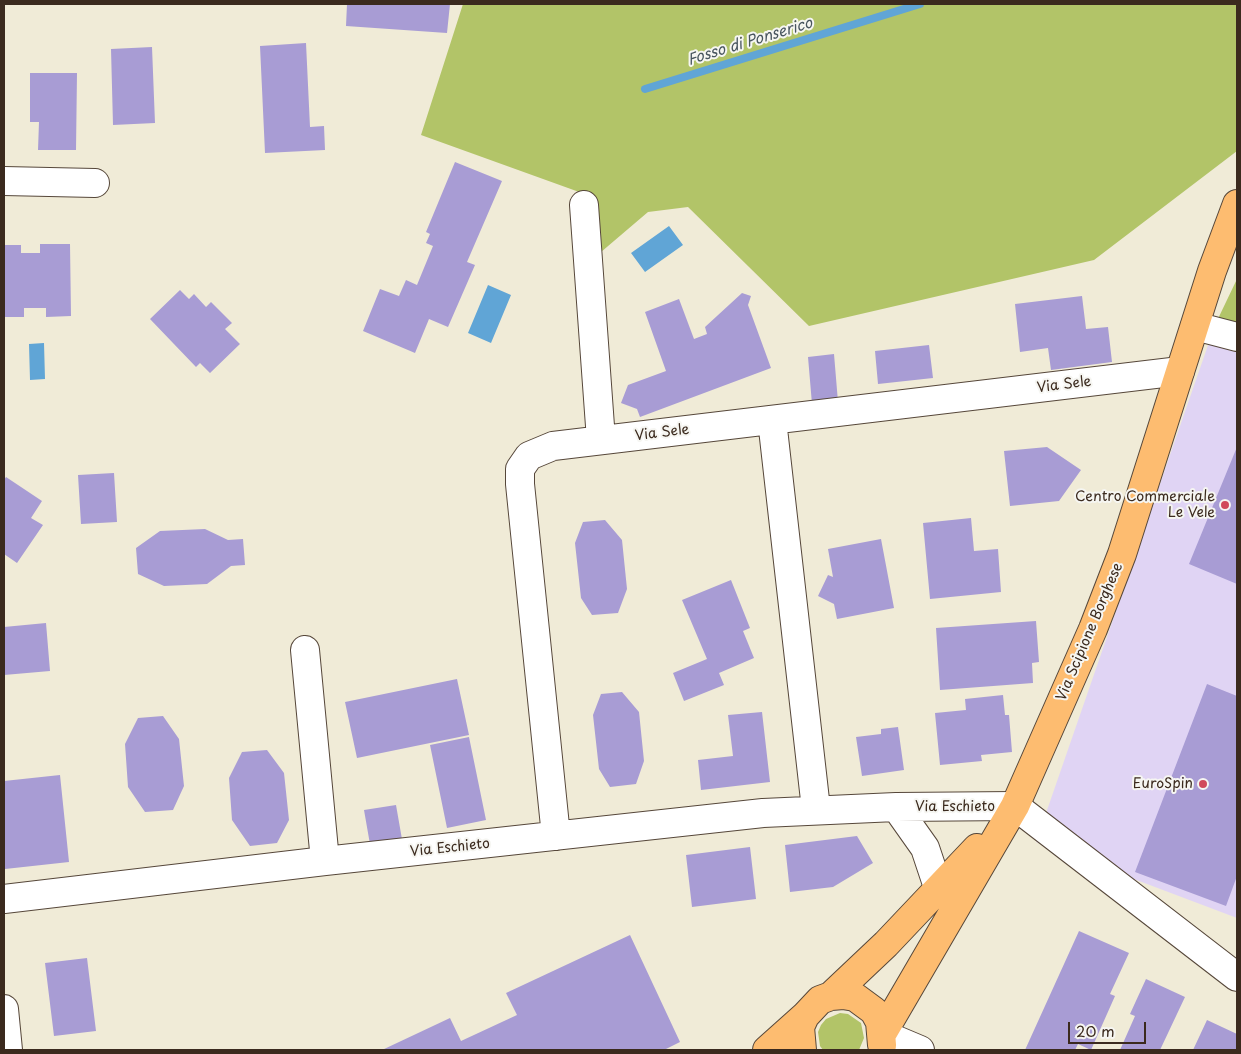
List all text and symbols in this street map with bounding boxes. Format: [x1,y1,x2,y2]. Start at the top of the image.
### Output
water label: Fosso di Ponserico [685,14,815,70]
street label: Via Sele [1036,373,1092,397]
street label: Via Sele [634,421,690,445]
place label: Centro Commerciale Le Vele [1075,489,1215,522]
marker: Centro Commerciale Le Vele [1219,499,1231,511]
street label: Via Scipione Borghese [1053,560,1127,704]
place label: EuroSpin [1133,776,1193,792]
marker: EuroSpin [1197,778,1209,790]
street label: Via Eschieto [915,799,995,815]
street label: Via Eschieto [409,835,491,861]
scale bar [1071,1012,1148,1044]
text: 20 m [1076,1019,1115,1042]

